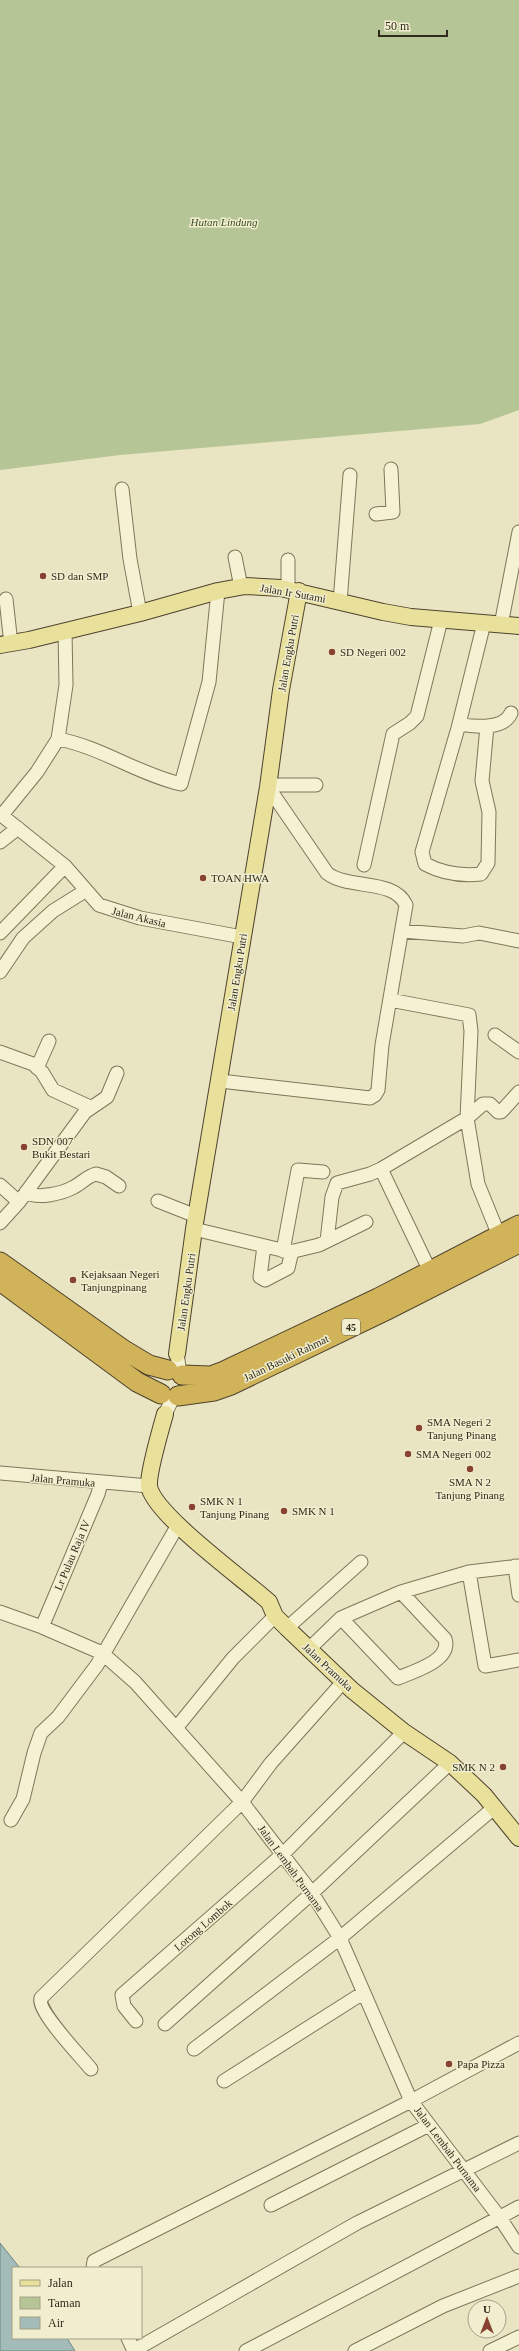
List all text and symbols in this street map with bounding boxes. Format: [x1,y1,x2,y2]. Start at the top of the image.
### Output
scale bar [379,12,447,38]
text: 50 m [385,19,410,33]
park label: Hutan Lindung [190,216,258,228]
place label: SD dan SMP [51,570,108,582]
marker: SD dan SMP [38,571,48,581]
street label: Jalan Ir Sutami [259,581,327,605]
street label: Jalan Engku Putri [275,613,301,693]
place label: SD Negeri 002 [340,646,406,658]
marker: SD Negeri 002 [327,647,337,657]
place label: TOAN HWA [211,872,269,884]
marker: TOAN HWA [198,873,208,883]
street label: Jalan Akasia [111,904,167,930]
street label: Jalan Engku Putri [225,932,249,1012]
place label: SDN 007 Bukit Bestari [32,1135,90,1160]
marker: SDN 007 Bukit Bestari [19,1142,29,1152]
street label: Jalan Engku Putri [175,1252,197,1332]
place label: Kejaksaan Negeri Tanjungpinang [81,1268,160,1293]
marker: Kejaksaan Negeri Tanjungpinang [68,1275,78,1285]
road number: 45 [342,1319,360,1335]
street label: Jalan Basuki Rahmat [242,1332,330,1384]
place label: SMA Negeri 2 Tanjung Pinang [427,1416,497,1441]
marker: SMA Negeri 2 Tanjung Pinang [414,1423,424,1433]
place label: SMA Negeri 002 [416,1448,491,1460]
marker: SMA Negeri 002 [403,1449,413,1459]
marker: SMA N 2 Tanjung Pinang [465,1464,475,1474]
street label: Jalan Pramuka [30,1471,96,1489]
place label: SMA N 2 Tanjung Pinang [435,1476,505,1501]
place label: SMK N 1 Tanjung Pinang [200,1495,270,1520]
marker: SMK N 1 Tanjung Pinang [187,1502,197,1512]
place label: SMK N 1 [292,1505,335,1517]
marker: SMK N 1 [279,1506,289,1516]
street label: Lr Pulau Raja IV [52,1518,92,1592]
street label: Jalan Pramuka [300,1641,356,1693]
place label: SMK N 2 [452,1761,495,1773]
marker: SMK N 2 [498,1762,508,1772]
street label: Jalan Lembah Purnama [256,1823,326,1913]
street label: Lorong Lombok [172,1896,235,1953]
place label: Papa Pizza [457,2058,505,2070]
marker: Papa Pizza [444,2059,454,2069]
street label: Jalan Lembah Purnama [412,2104,484,2194]
legend [12,2267,142,2339]
text: Jalan [48,2276,73,2290]
text: Taman [48,2296,80,2310]
north arrow [467,2299,507,2339]
text: U [483,2303,491,2315]
text: Air [48,2316,64,2330]

